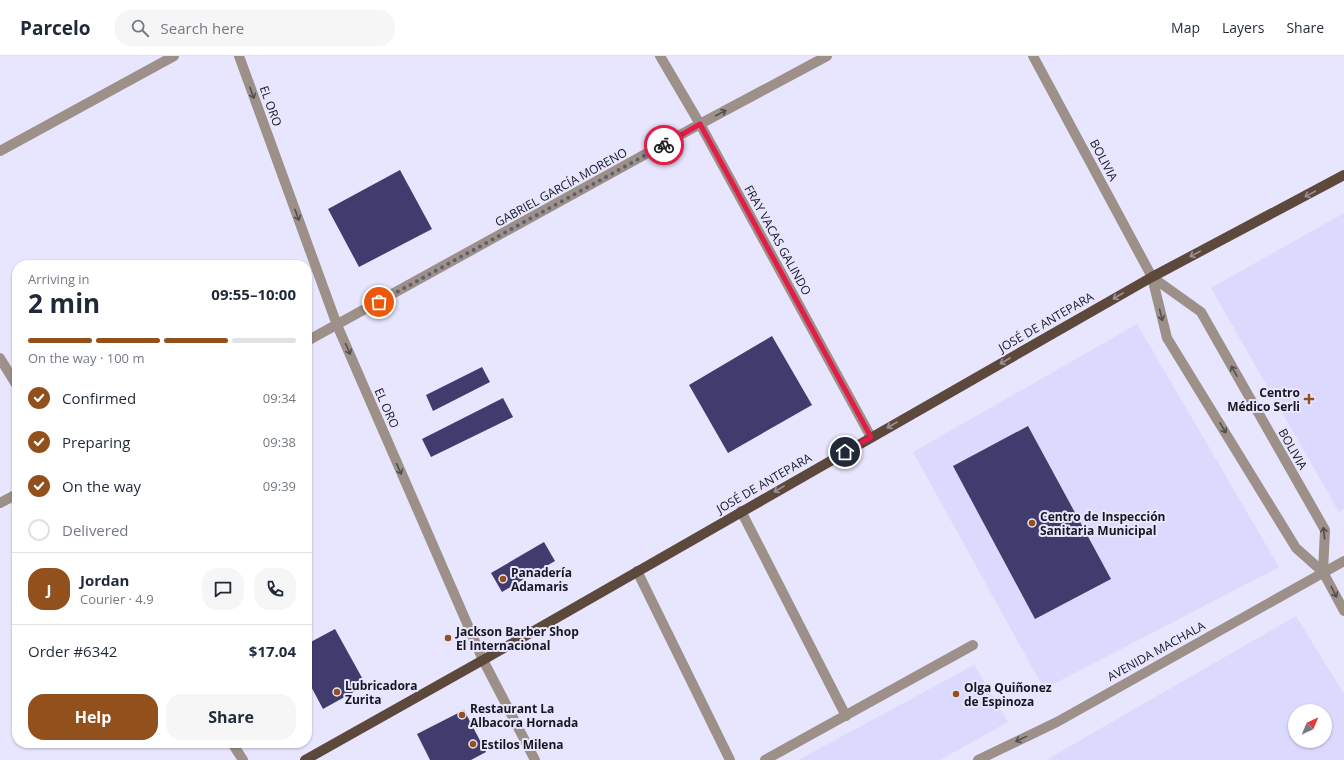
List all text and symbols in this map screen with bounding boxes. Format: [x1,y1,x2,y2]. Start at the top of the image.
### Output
search box [115,10,395,46]
text: Parcelo [20,15,91,41]
icon: search [129,17,151,39]
text: Search here [161,18,244,38]
text: Map [1171,18,1200,37]
text: Layers [1222,18,1264,37]
text: Share [1286,18,1324,37]
street label: EL ORO [256,83,286,129]
one-way arrow [249,86,256,99]
one-way arrow [715,109,727,116]
courier [644,125,684,165]
icon: bike [653,134,675,156]
street label: BOLIVIA [1086,136,1122,184]
street label: GABRIEL GARCÍA MORENO [492,144,630,230]
street label: FRAY VACAS GALINDO [741,182,815,298]
one-way arrow [1304,190,1316,198]
one-way arrow [293,208,301,220]
one-way arrow [1189,251,1201,259]
text: Arriving in [28,270,90,288]
text: 09:55–10:00 [211,284,296,304]
text: 2 min [28,285,100,321]
pin [362,285,396,319]
street label: JOSÉ DE ANTEPARA [994,288,1097,357]
icon: bag [368,291,390,313]
one-way arrow [1112,293,1124,301]
one-way arrow [1158,308,1166,321]
one-way arrow [344,343,352,355]
text: On the way · 100 m [28,349,144,367]
one-way arrow [999,357,1011,365]
one-way arrow [1230,365,1238,377]
place label: Centro Médico Serli [1227,384,1300,415]
street label: EL ORO [371,385,403,431]
icon: check [28,387,50,409]
text: Confirmed [62,388,136,408]
text: 09:34 [263,389,296,407]
marker: Centro Médico Serli [1303,393,1315,405]
one-way arrow [886,422,898,430]
one-way arrow [1219,422,1227,434]
street label: BOLIVIA [1274,425,1312,473]
icon: check [28,431,50,453]
text: Preparing [62,432,130,452]
text: 09:38 [263,433,296,451]
pin [828,435,862,469]
icon: home [834,441,856,463]
street label: JOSÉ DE ANTEPARA [712,449,815,518]
one-way arrow [396,462,404,474]
icon: check [28,475,50,497]
text: On the way [62,476,141,496]
text: 09:39 [263,477,296,495]
one-way arrow [773,486,785,494]
place label: Centro de Inspección Sanitaria Municipal [1040,508,1165,539]
marker: Centro de Inspección Sanitaria Municipal [1027,518,1037,528]
text: Delivered [62,520,129,540]
one-way arrow [1320,527,1328,540]
place label: Panadería Adamaris [511,564,572,595]
button: chat [202,568,244,610]
button: phone [254,568,296,610]
text: Jordan [80,570,129,590]
marker: Panadería Adamaris [498,574,508,584]
text: J [47,579,51,599]
one-way arrow [1330,585,1338,597]
text: Courier · 4.9 [80,590,154,608]
street label: AVENIDA MACHALA [1104,617,1208,685]
place label: Jackson Barber Shop El Internacional [455,623,579,654]
marker: Jackson Barber Shop El Internacional [443,633,453,643]
text: Order #6342 [28,641,117,661]
text: $17.04 [249,641,296,661]
place label: Lubricadora Zurita [345,677,418,708]
place label: Olga Quiñonez de Espinoza [964,679,1052,710]
marker: Lubricadora Zurita [332,687,342,697]
marker: Olga Quiñonez de Espinoza [951,689,961,699]
button: Help [28,694,158,740]
button: Share [166,694,296,740]
place label: Restaurant La Albacora Hornada [470,700,578,731]
north arrow [1288,704,1332,748]
map controls [1288,704,1332,748]
marker: Restaurant La Albacora Hornada [457,710,467,720]
place label: Estilos Milena [481,736,564,753]
one-way arrow [1016,736,1028,743]
marker: Estilos Milena [468,739,478,749]

